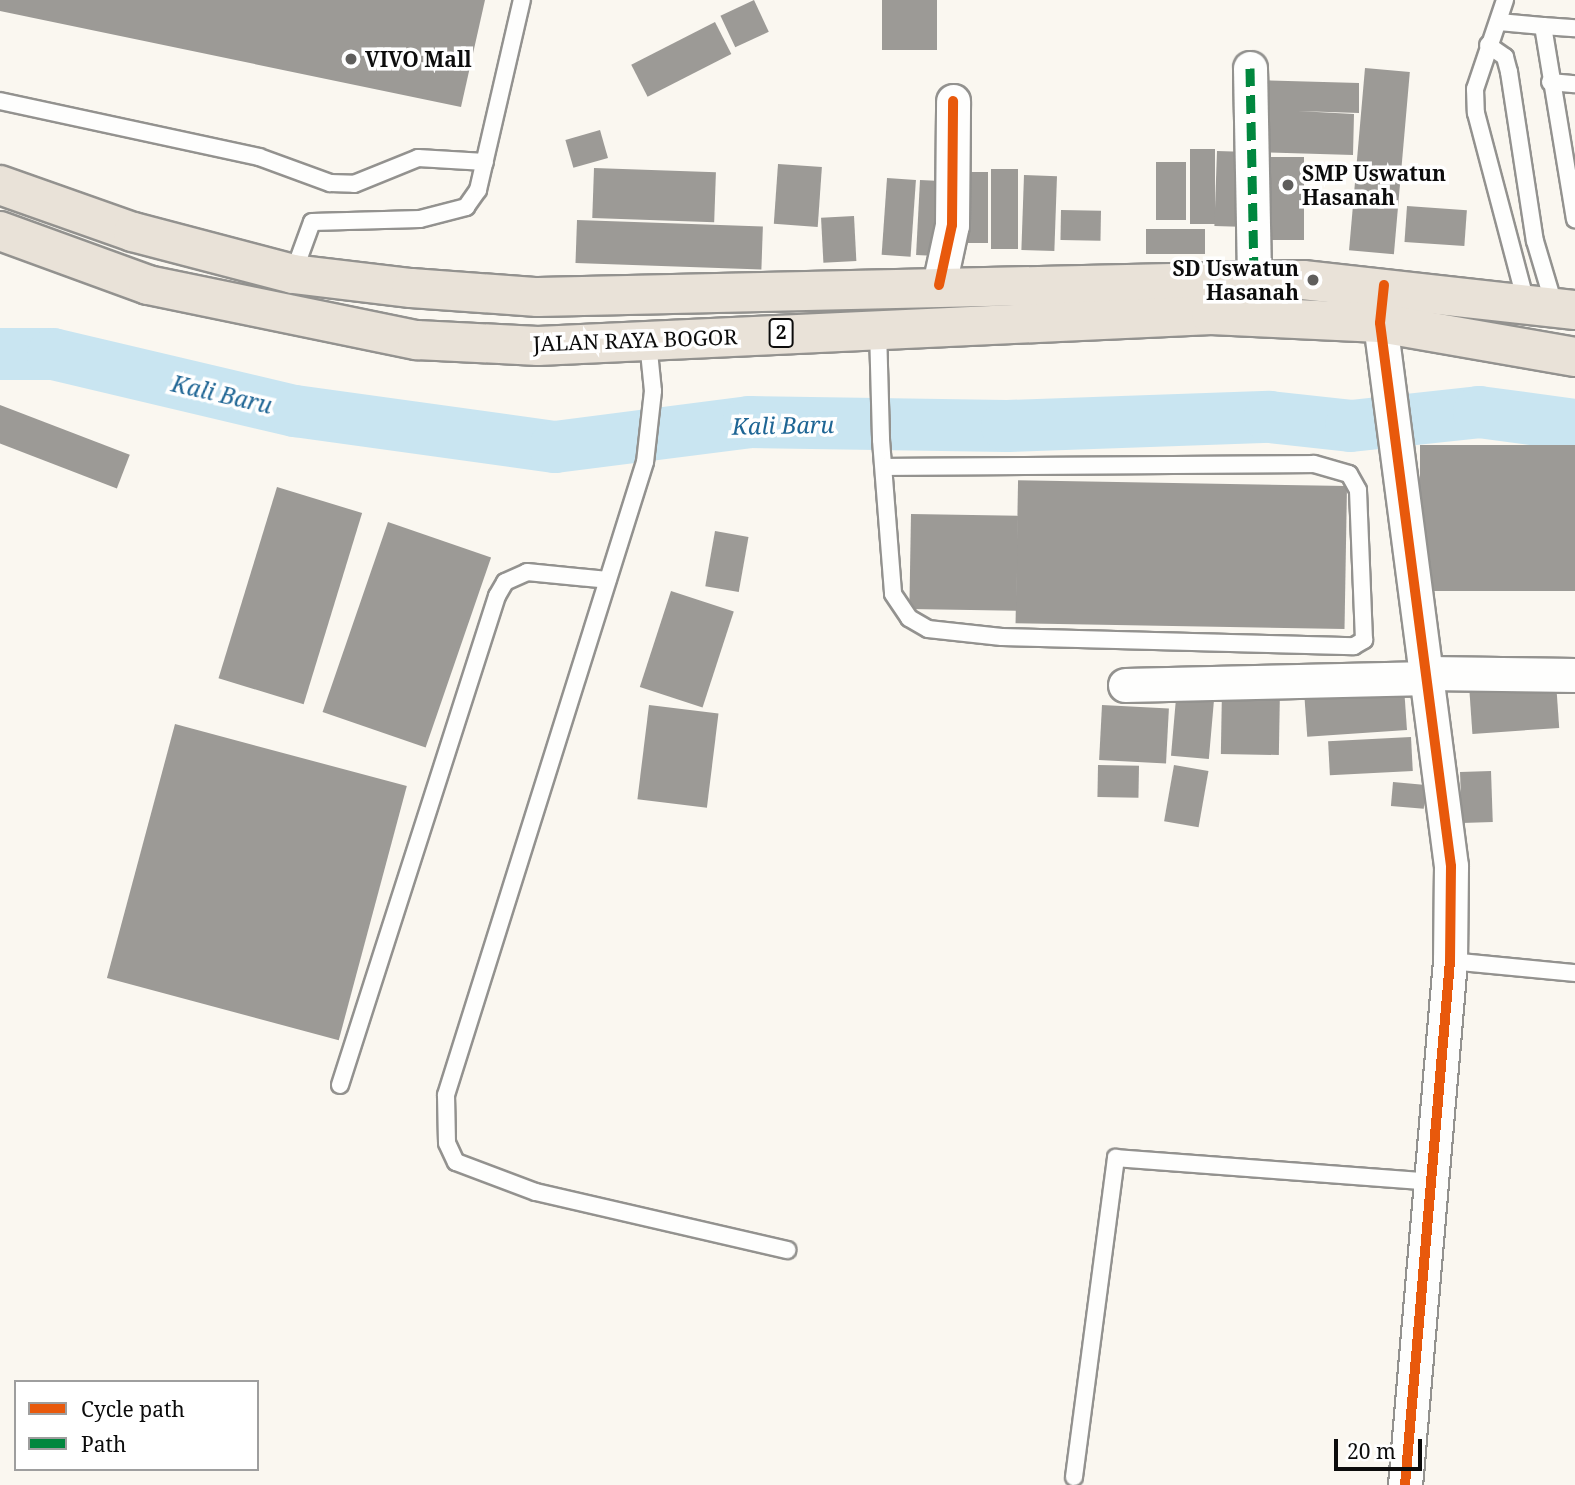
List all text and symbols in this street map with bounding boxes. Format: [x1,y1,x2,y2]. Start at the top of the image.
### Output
place label: VIVO Mall [365,46,472,72]
marker: VIVO Mall [343,51,359,67]
place label: SMP Uswatun Hasanah [1302,160,1446,210]
marker: SMP Uswatun Hasanah [1280,177,1296,193]
place label: SD Uswatun Hasanah [1172,255,1299,305]
marker: SD Uswatun Hasanah [1305,272,1321,288]
road number: 2 [767,318,795,348]
street label: JALAN RAYA BOGOR [532,324,738,356]
water label: Kali Baru [169,369,275,419]
water label: Kali Baru [732,410,834,440]
legend [14,1380,259,1471]
text: Cycle path [81,1395,185,1423]
scale bar [1337,1426,1424,1470]
text: Path [81,1430,126,1458]
text: 20 m [1347,1437,1396,1465]

